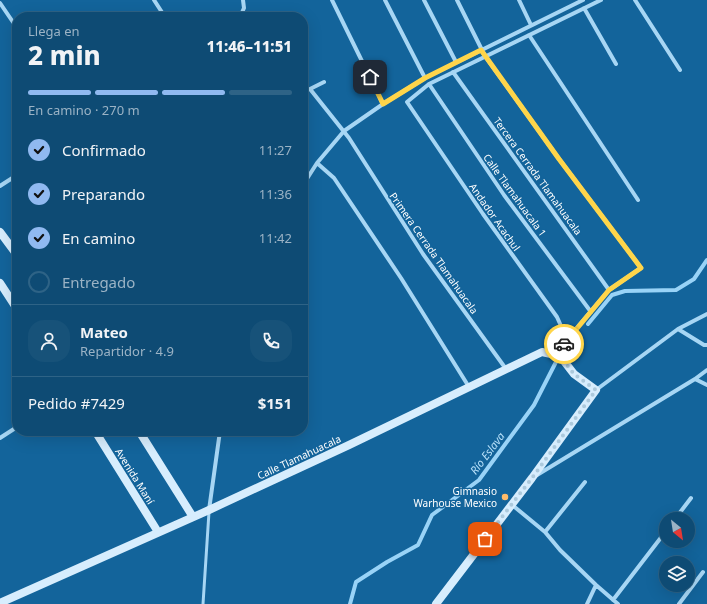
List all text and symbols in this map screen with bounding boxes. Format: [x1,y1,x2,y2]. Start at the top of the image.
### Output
text: Llega en [28,22,80,40]
text: 11:46–11:51 [207,36,292,56]
text: 2 min [28,37,101,73]
pin [353,60,387,94]
icon: home [359,66,381,88]
text: En camino · 270 m [28,101,140,119]
street label: Tercera Cerrada Tlamahuacala [491,114,585,238]
icon: check [28,139,50,161]
text: Confirmado [62,140,146,160]
text: 11:27 [259,141,292,159]
street label: Calle Tlamahuacala 1 [480,151,550,239]
street label: Andador Acachul [466,180,524,254]
icon: check [28,183,50,205]
text: Preparando [62,184,145,204]
text: 11:36 [259,185,292,203]
street label: Primera Cerrada Tlamahuacala [387,190,481,316]
icon: check [28,227,50,249]
text: En camino [62,228,135,248]
text: 11:42 [259,229,292,247]
text: Entregado [62,272,135,292]
button: person [28,320,70,362]
button: phone [250,320,292,362]
text: Mateo [80,322,128,342]
courier [544,324,584,364]
icon: car [553,333,575,355]
text: Repartidor · 4.9 [80,342,174,360]
text: Pedido #7429 [28,393,125,413]
text: $151 [258,393,292,413]
water label: Río Eslava [466,428,508,477]
street label: Calle Tlamahuacala [255,432,343,482]
street label: Avenida Maní [112,445,158,507]
place label: Gimnasio Warhouse Mexico [413,484,497,510]
marker: Gimnasio Warhouse Mexico [500,492,510,502]
north arrow [659,512,695,548]
map controls [659,512,695,592]
pin [468,522,502,556]
icon: bag [474,528,496,550]
button: layers [659,556,695,592]

